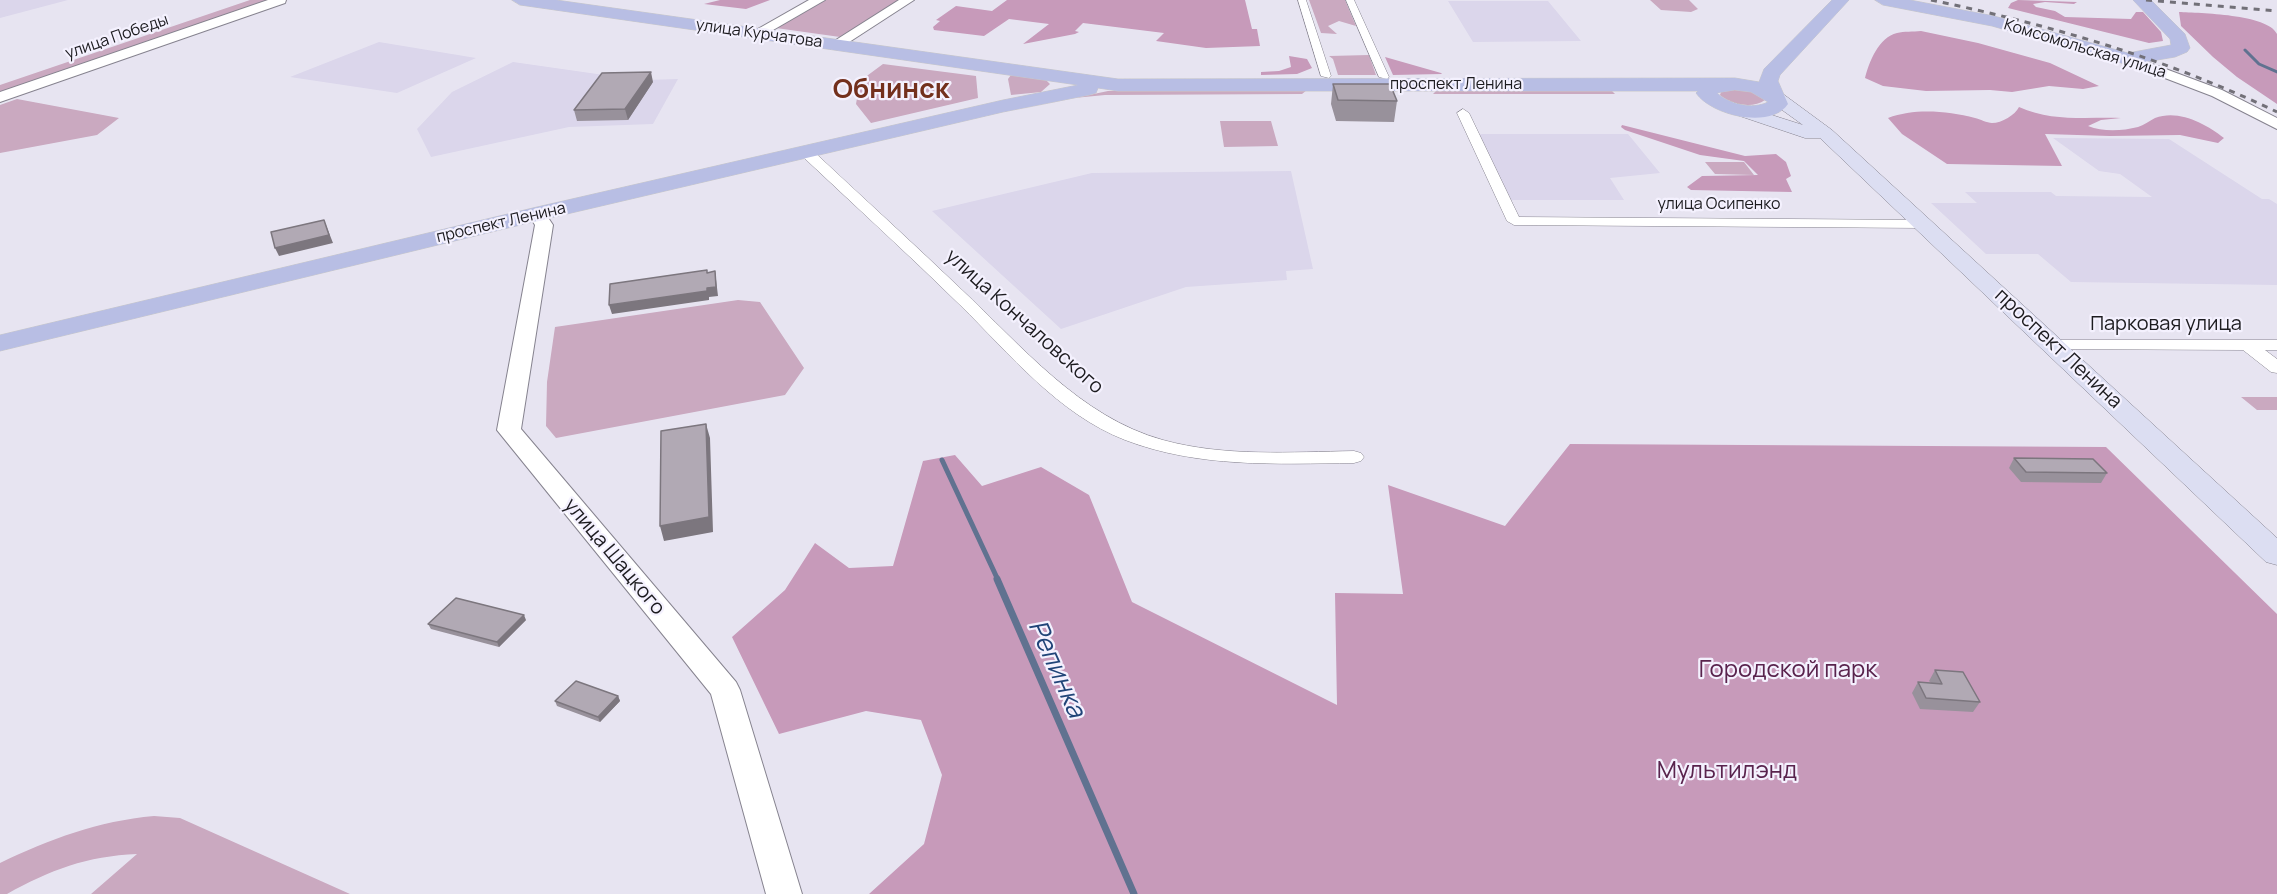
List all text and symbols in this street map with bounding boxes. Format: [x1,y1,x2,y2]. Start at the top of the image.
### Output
street label: улица Победы [63,10,171,64]
street label: Комсомольская улица [2002,15,2168,83]
street label: улица Курчатова [695,16,823,52]
district label: Обнинск [833,74,949,106]
street label: проспект Ленина [1390,75,1522,95]
street label: улица Осипенко [1657,195,1781,215]
street label: проспект Ленина [435,199,567,247]
street label: улица Кончаловского [940,245,1108,399]
street label: проспект Ленина [1989,284,2127,414]
street label: Парковая улица [2090,312,2242,336]
street label: улица Шацкого [558,494,670,620]
water label: Репинка [1021,616,1091,722]
park label: Городской парк [1699,656,1877,684]
park label: Мультилэнд [1657,757,1797,785]

